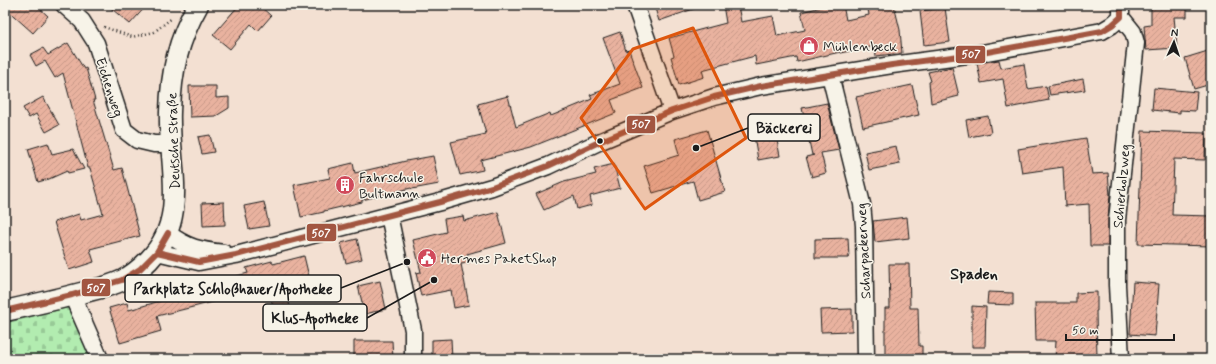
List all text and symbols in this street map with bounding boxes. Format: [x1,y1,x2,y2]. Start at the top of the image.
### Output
north arrow [1154,22,1194,62]
text: N [1170,26,1178,40]
shop icon: Mühlenbeck [798,35,820,57]
place label: Mühlenbeck [823,38,897,56]
line badge: 507 [955,45,986,64]
text: 507 [961,48,981,62]
street label: Eichenweg [90,55,127,120]
street label: Deutsche Straße [163,92,185,190]
callout: Bäckerei [748,114,820,141]
line badge: 507 [626,115,656,134]
text: 507 [631,118,651,132]
text: Bäckerei [756,119,813,139]
unlabelled marker [595,136,605,146]
street label: Schierholzweg [1109,143,1135,229]
place label: Fahrschule Bultmann [359,169,424,203]
building icon: Fahrschule Bultmann [334,174,356,196]
street label: Scharpackerweg [852,202,876,299]
line badge: 507 [306,223,337,242]
text: 507 [311,227,331,241]
public building icon: Hermes PaketShop [416,247,438,269]
place label: Hermes PaketShop [441,250,557,268]
district label: Spaden [950,264,998,285]
callout: Parkplatz Schloßhauer/Apotheke [125,275,341,302]
line badge: 507 [81,278,111,297]
text: Parkplatz Schloßhauer/Apotheke [133,280,333,301]
text: 507 [86,282,106,296]
callout: Klus-Apotheke [263,304,367,331]
text: Klus-Apotheke [271,309,359,330]
scale bar [1066,316,1174,342]
text: 50 m [1072,323,1099,339]

